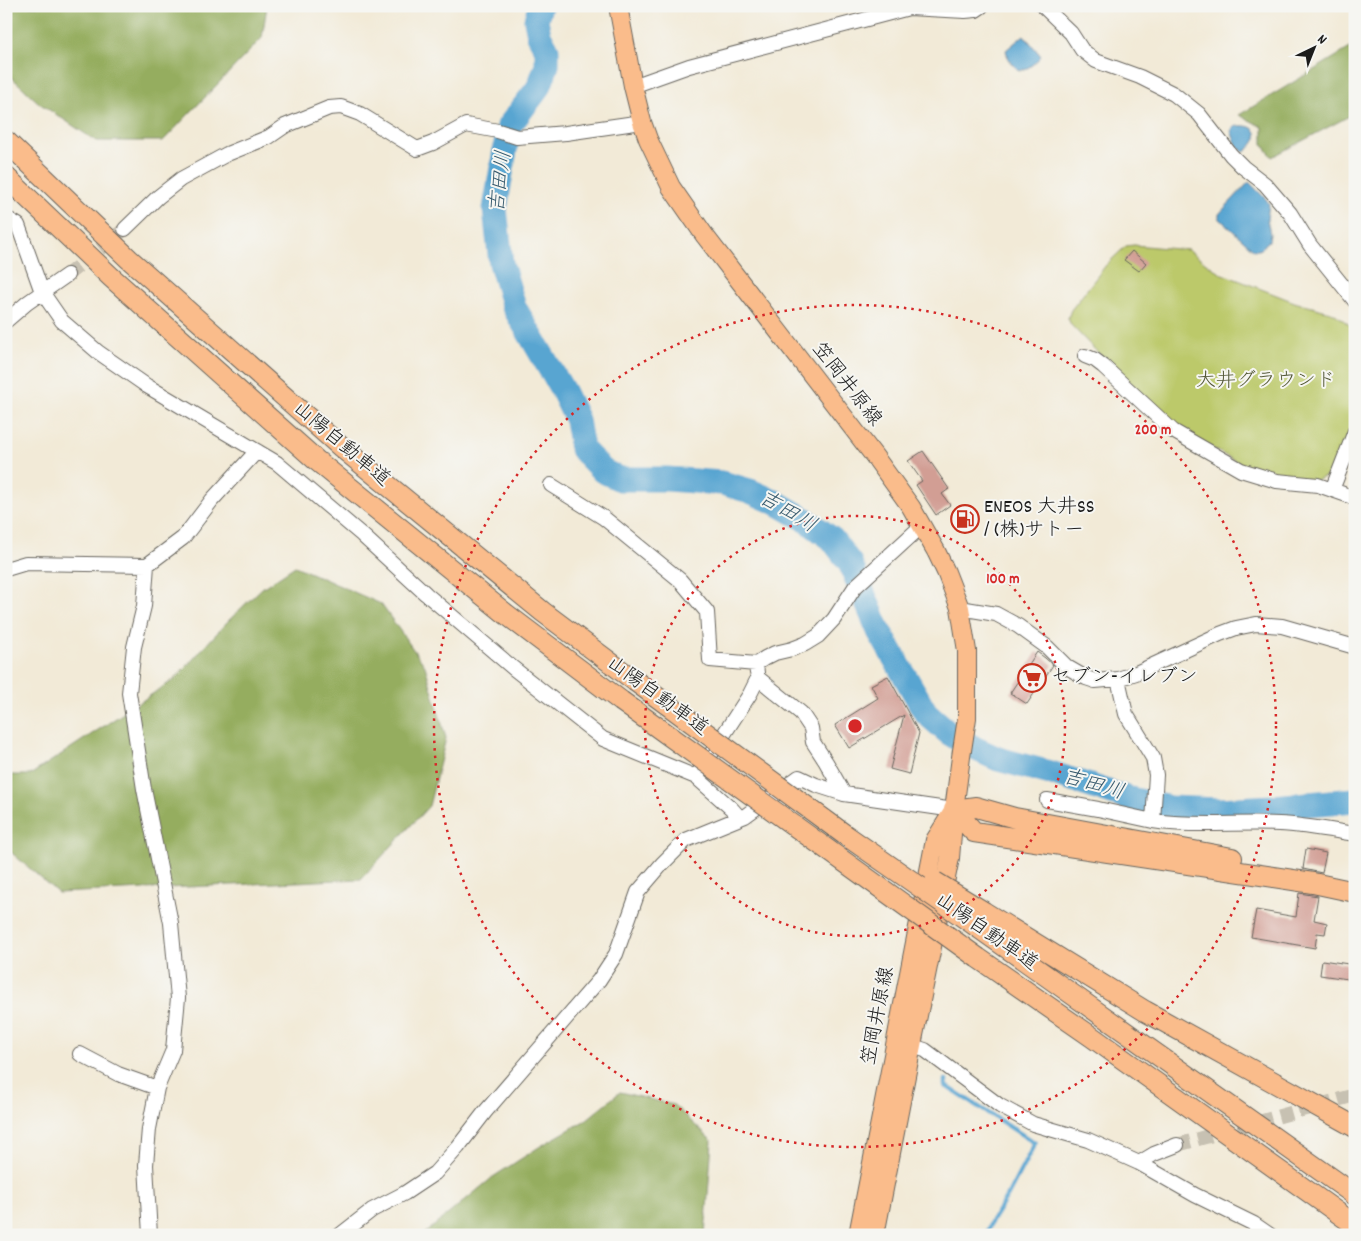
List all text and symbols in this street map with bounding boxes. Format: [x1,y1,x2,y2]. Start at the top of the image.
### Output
north arrow [1288,22,1338,72]
text: N [1312,30,1331,50]
water label: 吉田川 [483,149,521,215]
street label: 笠岡井原線 [804,337,888,433]
park label: 大井グラウンド [1196,368,1336,396]
street label: 山陽自動車道 [286,396,396,494]
text: 200 m [1135,420,1171,442]
water label: 吉田川 [752,484,822,542]
place label: ENEOS 大井SS / (株)サトー [984,494,1095,545]
fuel station icon: ENEOS 大井SS / (株)サトー [950,504,980,534]
text: 100 m [986,569,1020,591]
street label: 山陽自動車道 [600,650,714,744]
supermarket icon: セブン-イレブン [1017,663,1047,693]
place label: セブン-イレブン [1051,664,1198,692]
centre of rings [846,717,864,735]
water label: 吉田川 [1059,763,1127,809]
street label: 山陽自動車道 [929,887,1043,979]
street label: 笠岡井原線 [856,964,902,1068]

